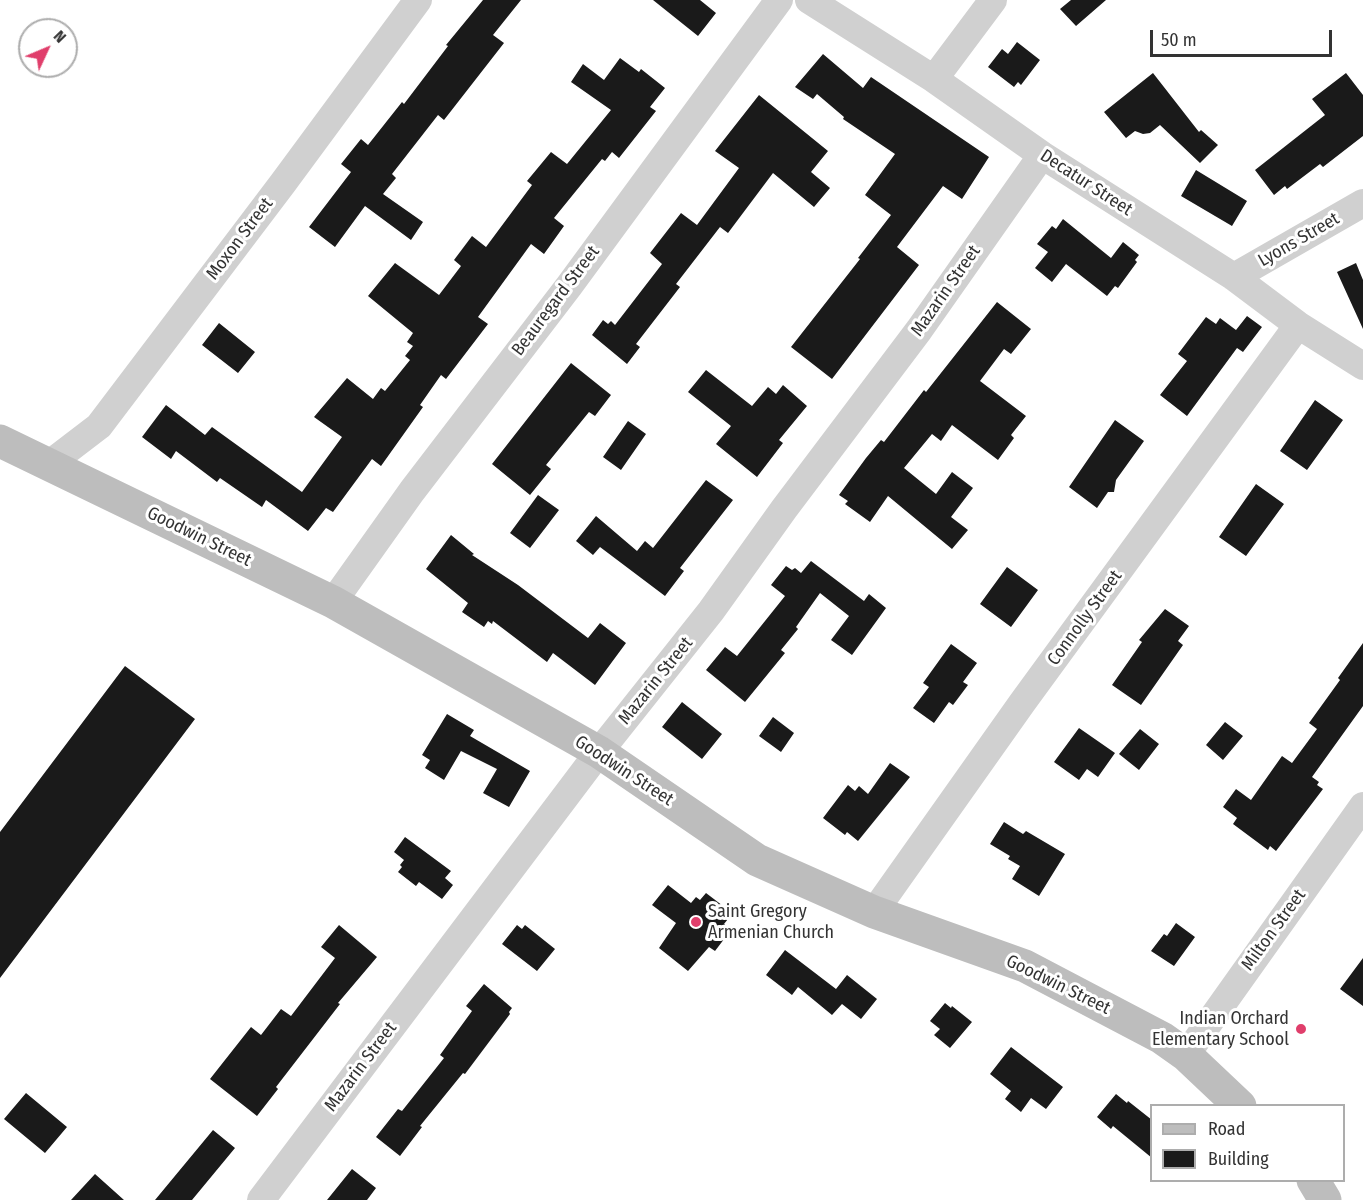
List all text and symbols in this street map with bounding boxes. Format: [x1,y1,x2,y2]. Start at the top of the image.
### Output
north arrow [18,18,78,78]
scale bar [1153,18,1334,56]
text: N [50,26,70,47]
text: 50 m [1161,29,1197,51]
street label: Decatur Street [1036,145,1136,221]
street label: Moxon Street [202,194,278,284]
street label: Lyons Street [1255,208,1343,272]
street label: Mazarin Street [907,241,985,341]
street label: Beauregard Street [508,242,604,360]
street label: Goodwin Street [143,502,255,572]
street label: Connolly Street [1043,566,1127,670]
street label: Mazarin Street [614,633,698,729]
street label: Goodwin Street [571,731,677,811]
street label: Milton Street [1237,885,1311,975]
place label: Saint Gregory Armenian Church [708,901,834,944]
marker: Saint Gregory Armenian Church [689,915,703,929]
street label: Goodwin Street [1002,950,1114,1020]
place label: Indian Orchard Elementary School [1152,1008,1289,1050]
street label: Mazarin Street [320,1018,402,1116]
marker: Indian Orchard Elementary School [1294,1022,1308,1036]
legend [1150,1104,1345,1182]
text: Road [1208,1118,1245,1140]
text: Building [1208,1148,1269,1170]

